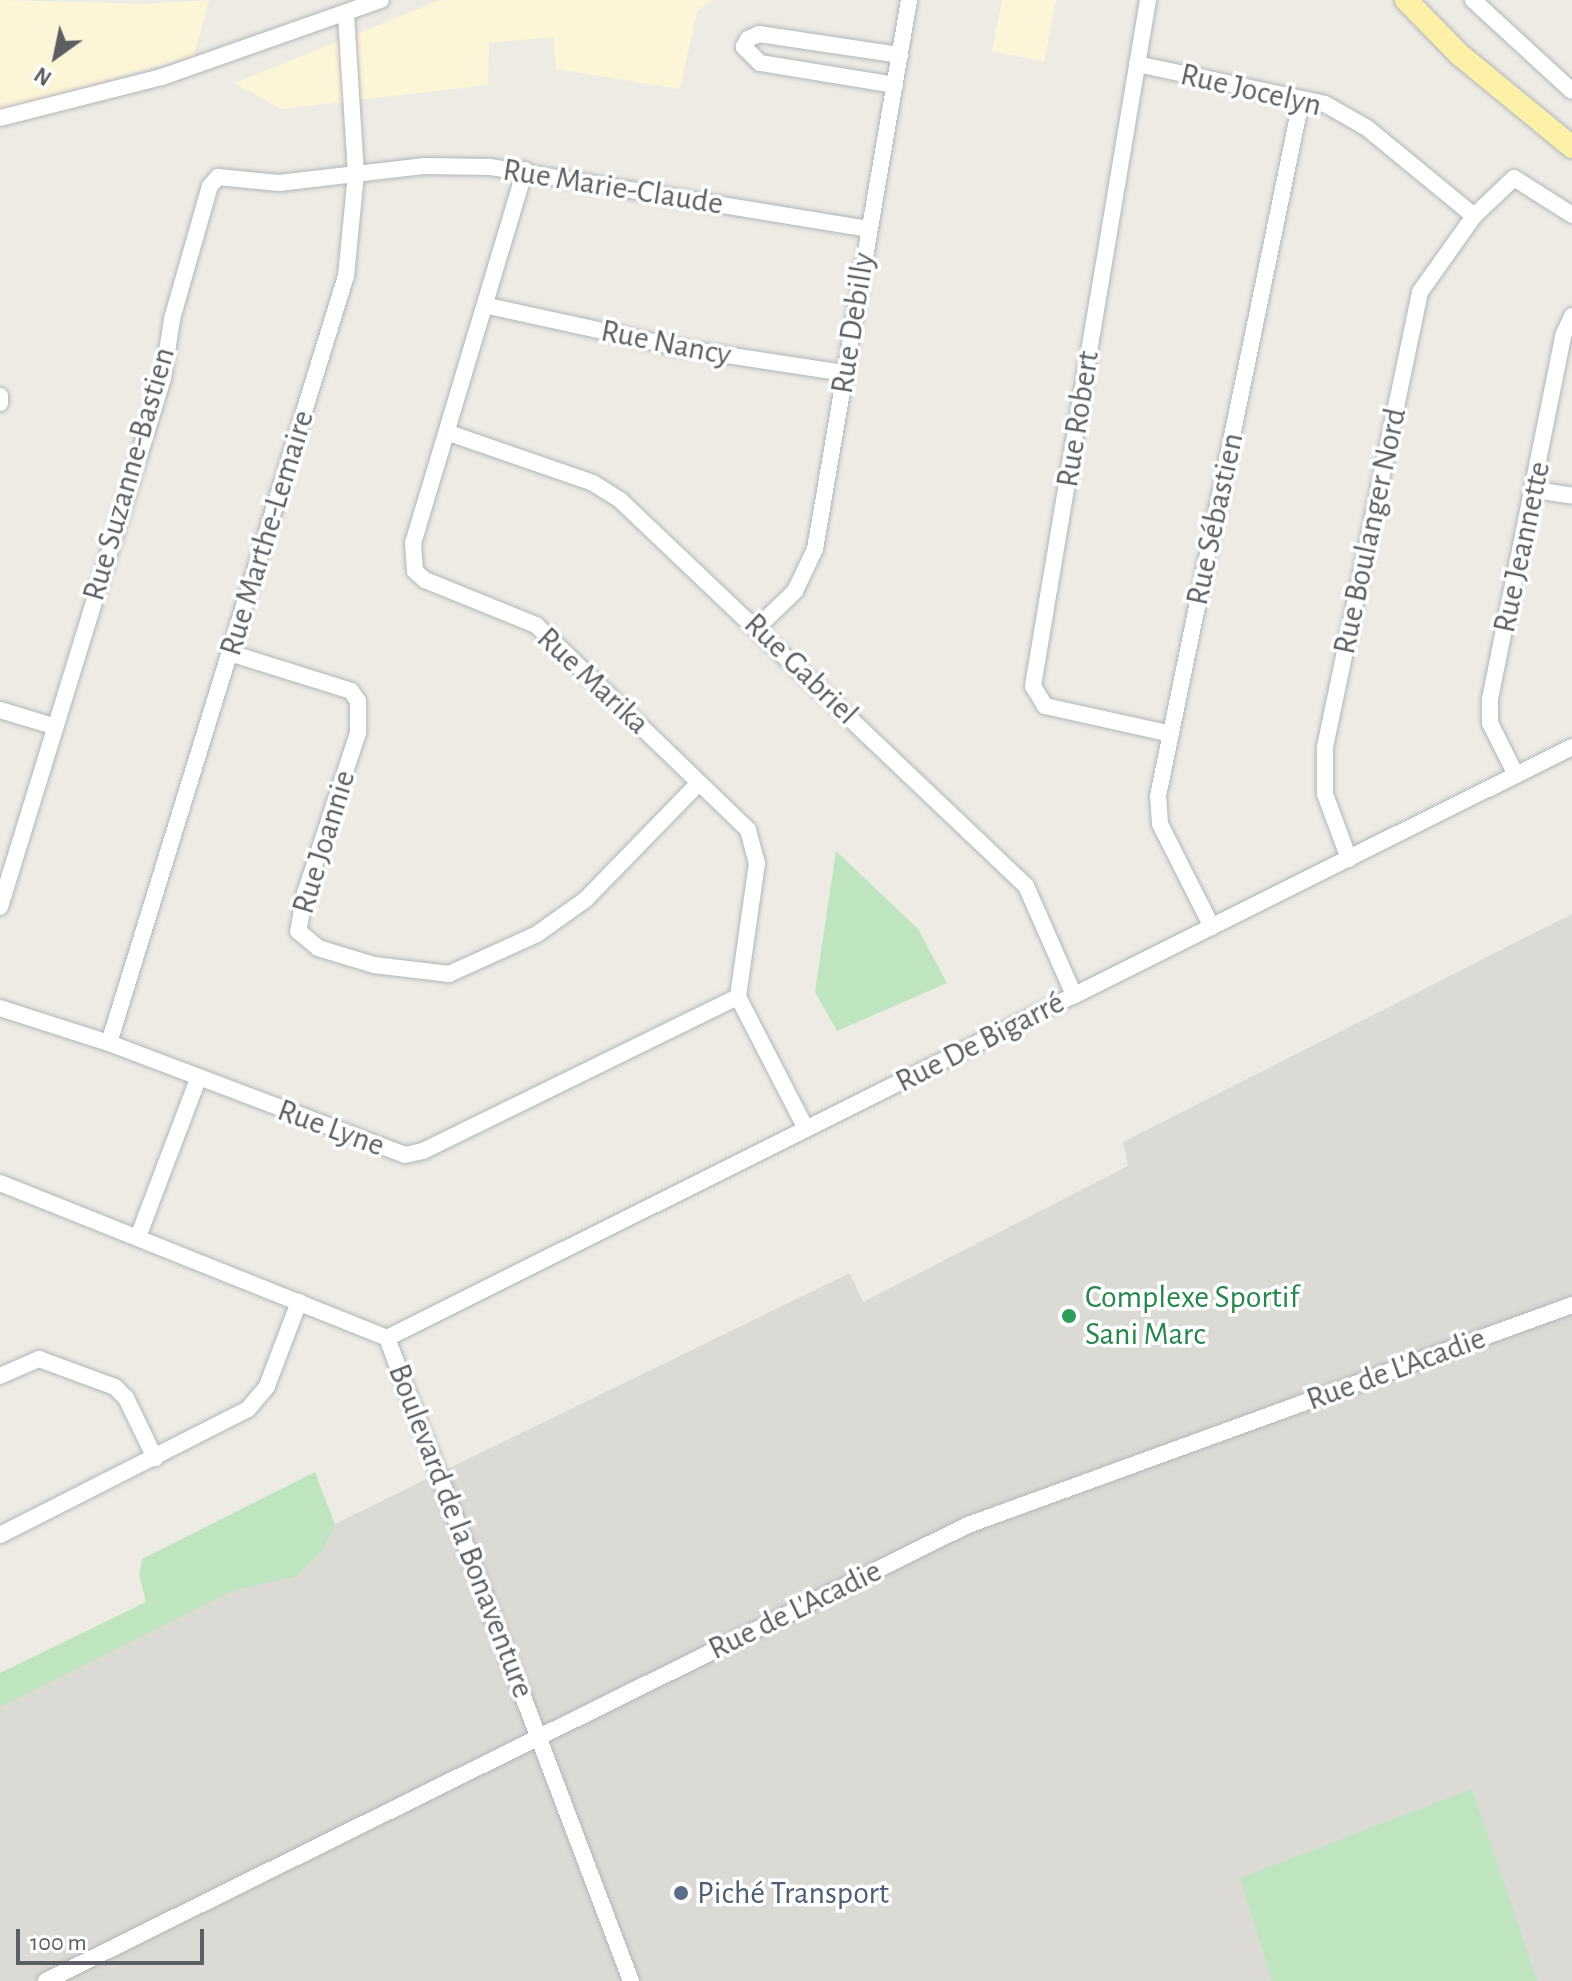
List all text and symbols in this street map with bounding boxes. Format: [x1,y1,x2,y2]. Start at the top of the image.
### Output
north arrow [16,16,96,96]
street label: Rue Jocelyn [1177,55,1325,125]
text: N [31,63,55,90]
street label: Rue Marie-Claude [500,151,726,223]
street label: Rue Debilly [823,250,883,396]
street label: Rue Nancy [598,312,734,374]
street label: Rue Suzanne-Bastien [74,343,184,605]
street label: Rue Robert [1048,348,1108,490]
street label: Rue Boulanger Nord [1325,404,1415,658]
street label: Rue Marthe-Lemaire [211,406,323,660]
street label: Rue Sébastien [1178,429,1252,609]
street label: Rue Jeannette [1485,458,1559,636]
street label: Rue Gabriel [736,605,866,733]
street label: Rue Marika [529,619,657,743]
street label: Rue Joannie [284,766,364,918]
street label: Rue De Bigarré [889,983,1071,1101]
street label: Rue Lyne [272,1091,390,1165]
place label: Complexe Sportif Sani Marc [1085,1279,1299,1354]
marker: Complexe Sportif Sani Marc [1060,1307,1078,1325]
street label: Rue de L'Acadie [1301,1319,1491,1419]
street label: Boulevard de la Bonaventure [380,1359,542,1703]
street label: Rue de L'Acadie [702,1552,888,1668]
place label: Piché Transport [697,1874,889,1912]
marker: Piché Transport [672,1884,690,1902]
scale bar [20,1913,208,1963]
text: 100 m [30,1931,87,1955]

